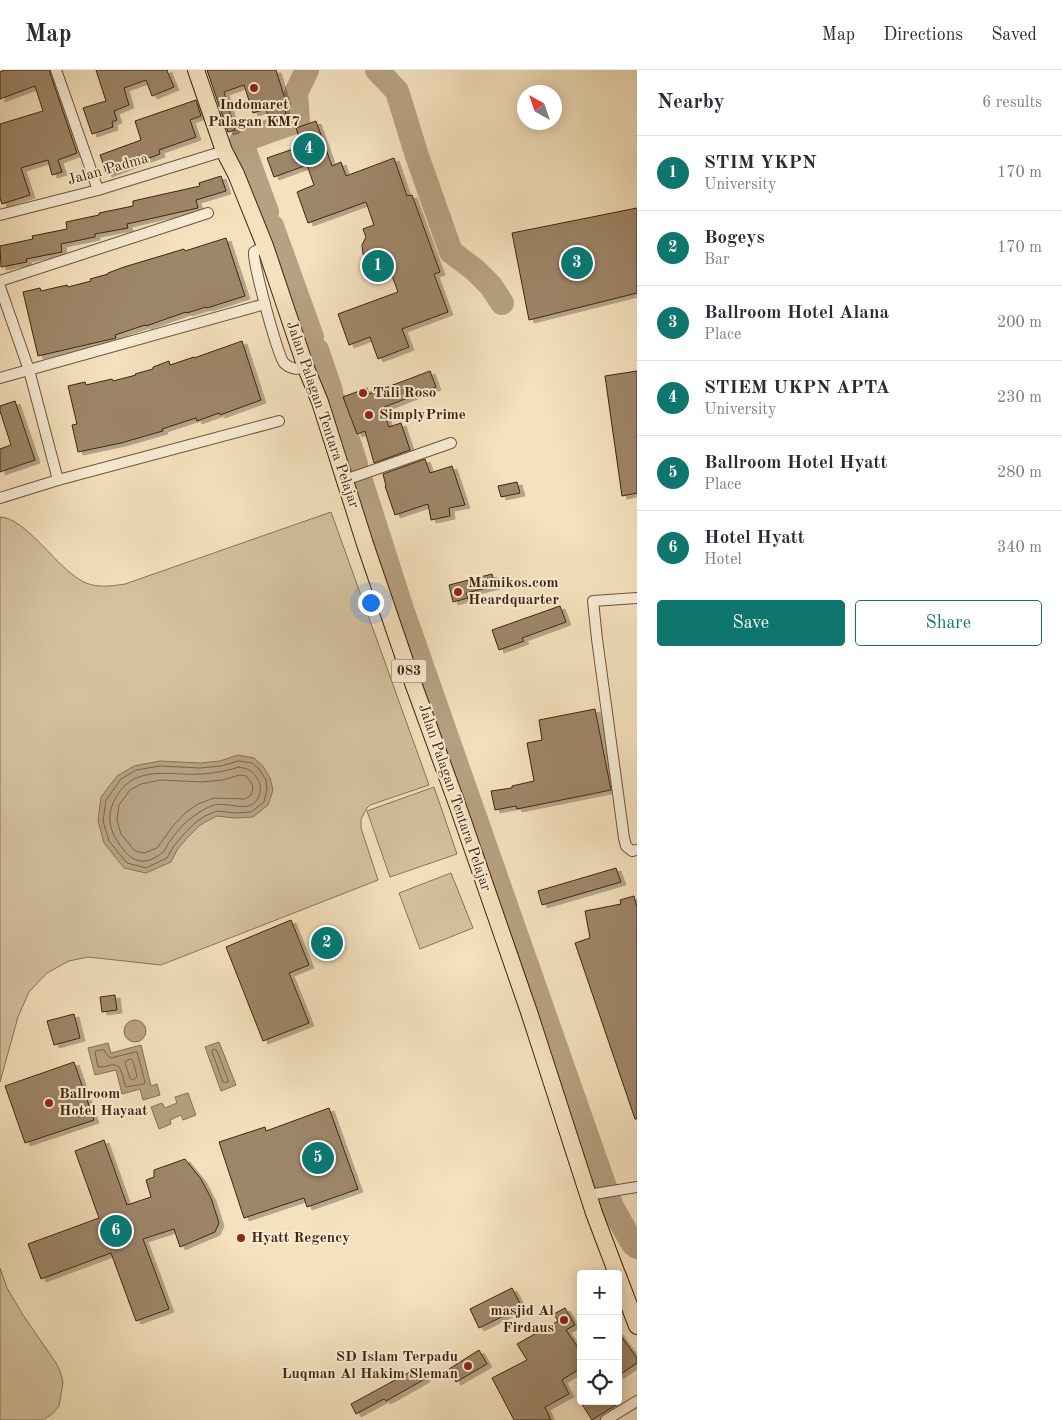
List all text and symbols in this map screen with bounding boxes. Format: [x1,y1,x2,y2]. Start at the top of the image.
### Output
text: Map [25,23,72,47]
text: Map [822,26,855,44]
text: Directions [883,26,963,44]
text: Saved [991,26,1037,44]
marker: Indomaret Palagan KM7 [248,82,260,94]
north arrow [517,85,562,130]
text: Nearby [657,92,725,113]
text: 6 results [982,95,1042,111]
place label: Indomaret Palagan KM7 [208,98,300,130]
pin: 4 [293,130,325,168]
street label: Jalan Padma [66,151,151,189]
text: STIM YKPN [704,154,816,173]
text: 1 [668,165,678,181]
text: 170 m [997,165,1042,181]
text: University [704,177,776,193]
text: Bogeys [704,229,765,248]
text: 2 [668,240,678,256]
text: 170 m [997,240,1042,256]
pin: 3 [561,244,593,282]
pin: 1 [362,247,394,285]
text: Bar [704,252,730,268]
text: Ballroom Hotel Alana [704,304,889,323]
text: 3 [668,315,678,331]
text: 200 m [997,315,1042,331]
street label: Jalan Palagan Tentara Pelajar [283,320,361,510]
text: Place [704,327,741,343]
text: STIEM UKPN APTA [704,379,890,398]
place label: Tali Roso [373,386,436,401]
marker: Tali Roso [357,387,369,399]
text: 4 [668,390,678,406]
text: 230 m [997,390,1042,406]
text: University [704,402,776,418]
place label: SimplyPrime [379,408,466,423]
marker: SimplyPrime [363,409,375,421]
text: Ballroom Hotel Hyatt [704,454,887,473]
text: 5 [668,465,678,481]
text: 280 m [997,465,1042,481]
text: Place [704,477,741,493]
text: Hotel Hyatt [704,529,805,548]
text: 6 [668,540,678,556]
text: 340 m [997,540,1042,556]
text: Hotel [704,552,742,568]
place label: Mamikos.com Heardquarter [468,576,559,608]
marker: Mamikos.com Heardquarter [452,586,464,598]
your location [358,590,384,616]
button: Save [657,600,845,646]
button: Share [855,600,1042,646]
road number: 083 [392,660,426,682]
street label: Jalan Palagan Tentara Pelajar [415,703,493,893]
pin: 2 [311,924,343,962]
place label: Ballroom Hotel Hayaat [59,1087,148,1119]
marker: Ballroom Hotel Hayaat [43,1097,55,1109]
pin: 5 [302,1139,334,1177]
pin: 6 [100,1212,132,1250]
place label: Hyatt Regency [251,1231,350,1246]
marker: Hyatt Regency [235,1232,247,1244]
map controls [577,1270,622,1405]
button: + [577,1270,622,1315]
place label: masjid Al Firdaus [490,1304,554,1336]
marker: masjid Al Firdaus [558,1314,570,1326]
button: − [577,1315,622,1360]
place label: SD Islam Terpadu Luqman Al Hakim Sleman [282,1350,458,1382]
marker: SD Islam Terpadu Luqman Al Hakim Sleman [462,1360,474,1372]
button: locate [577,1360,622,1405]

